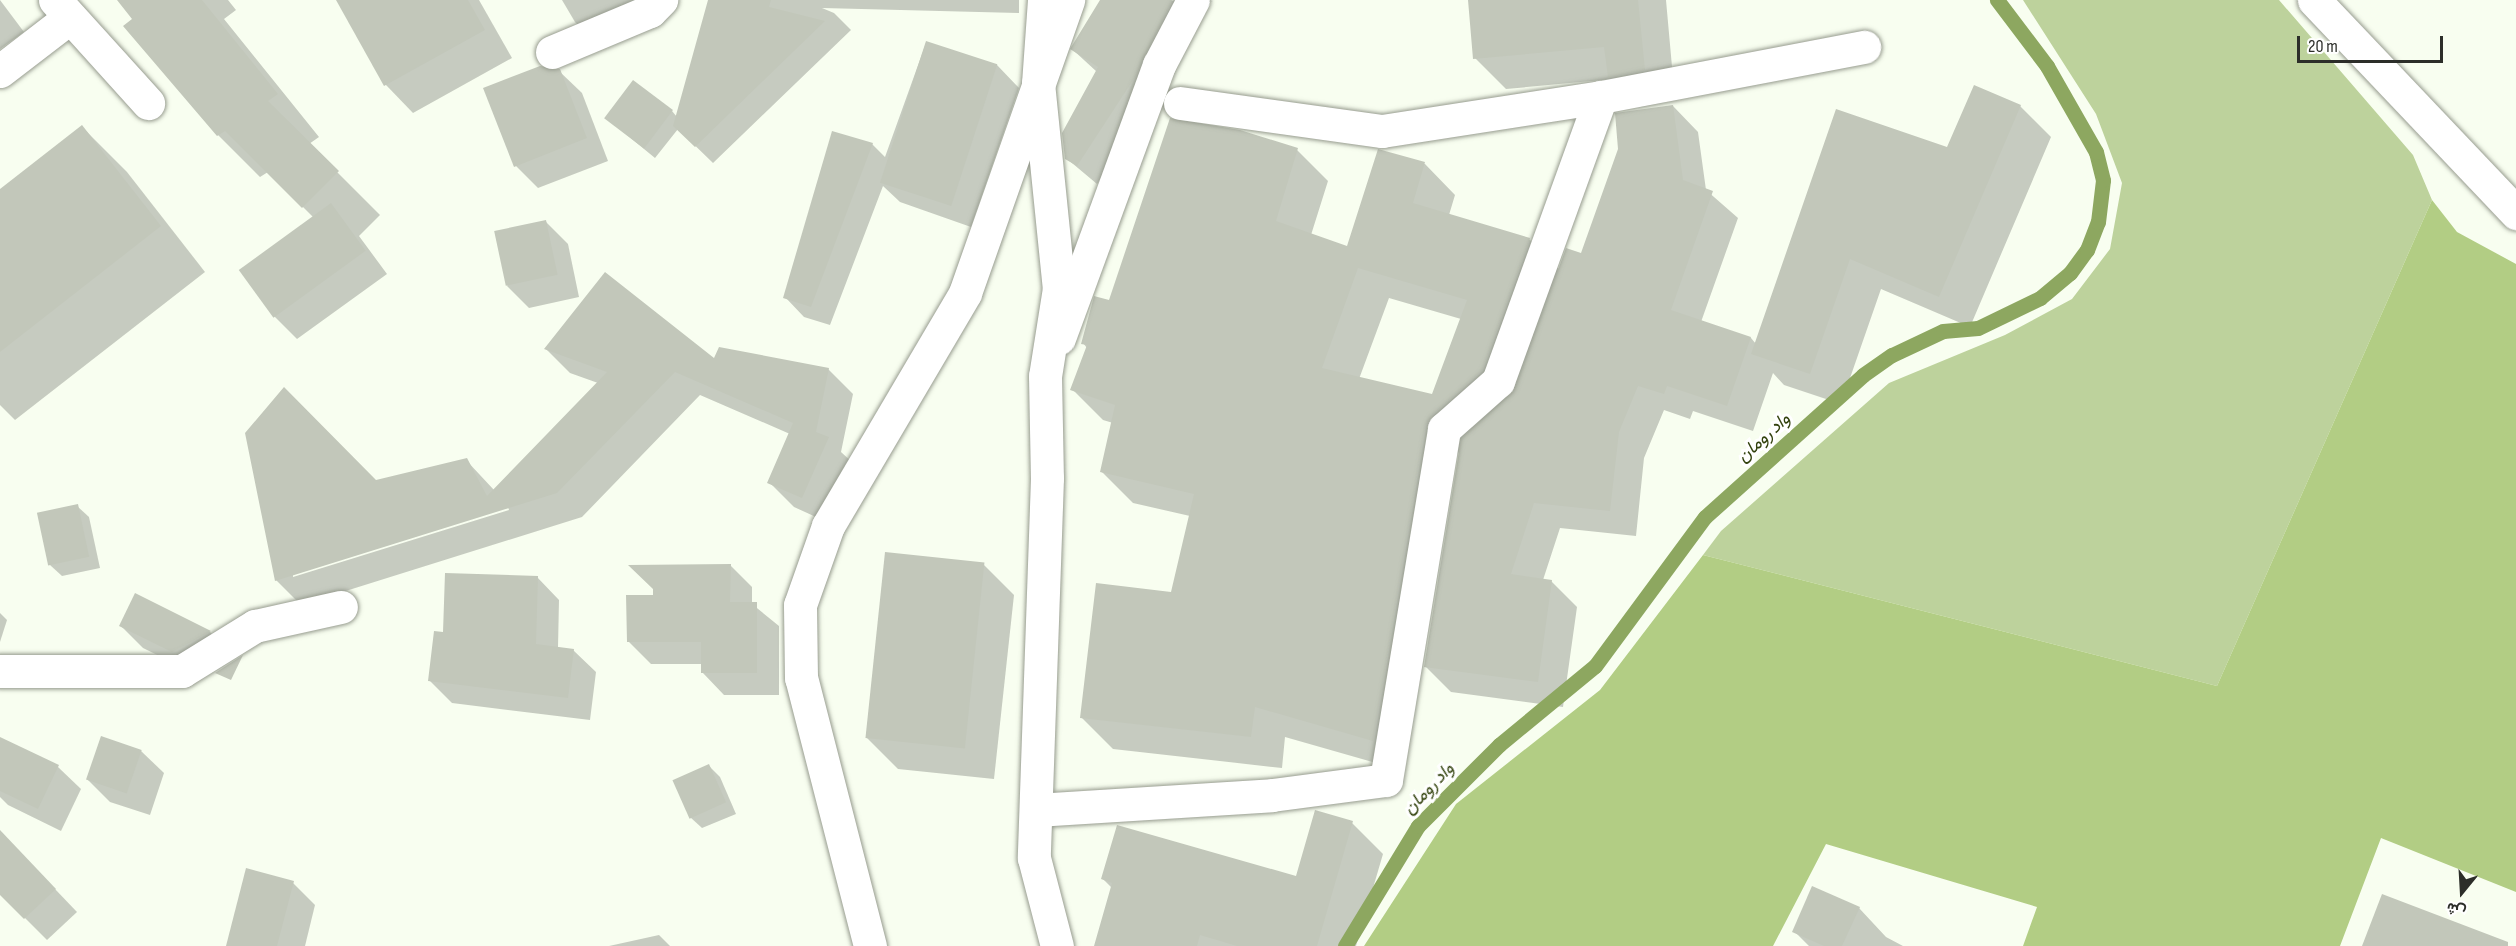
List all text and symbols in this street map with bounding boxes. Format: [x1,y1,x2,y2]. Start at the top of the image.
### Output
scale bar [2300,24,2446,62]
text: 20 m [2308,36,2338,57]
water label: واد رومان [1733,409,1795,467]
water label: واد رومان [1399,758,1459,820]
north arrow [2432,862,2492,922]
text: ش [2444,898,2468,922]

